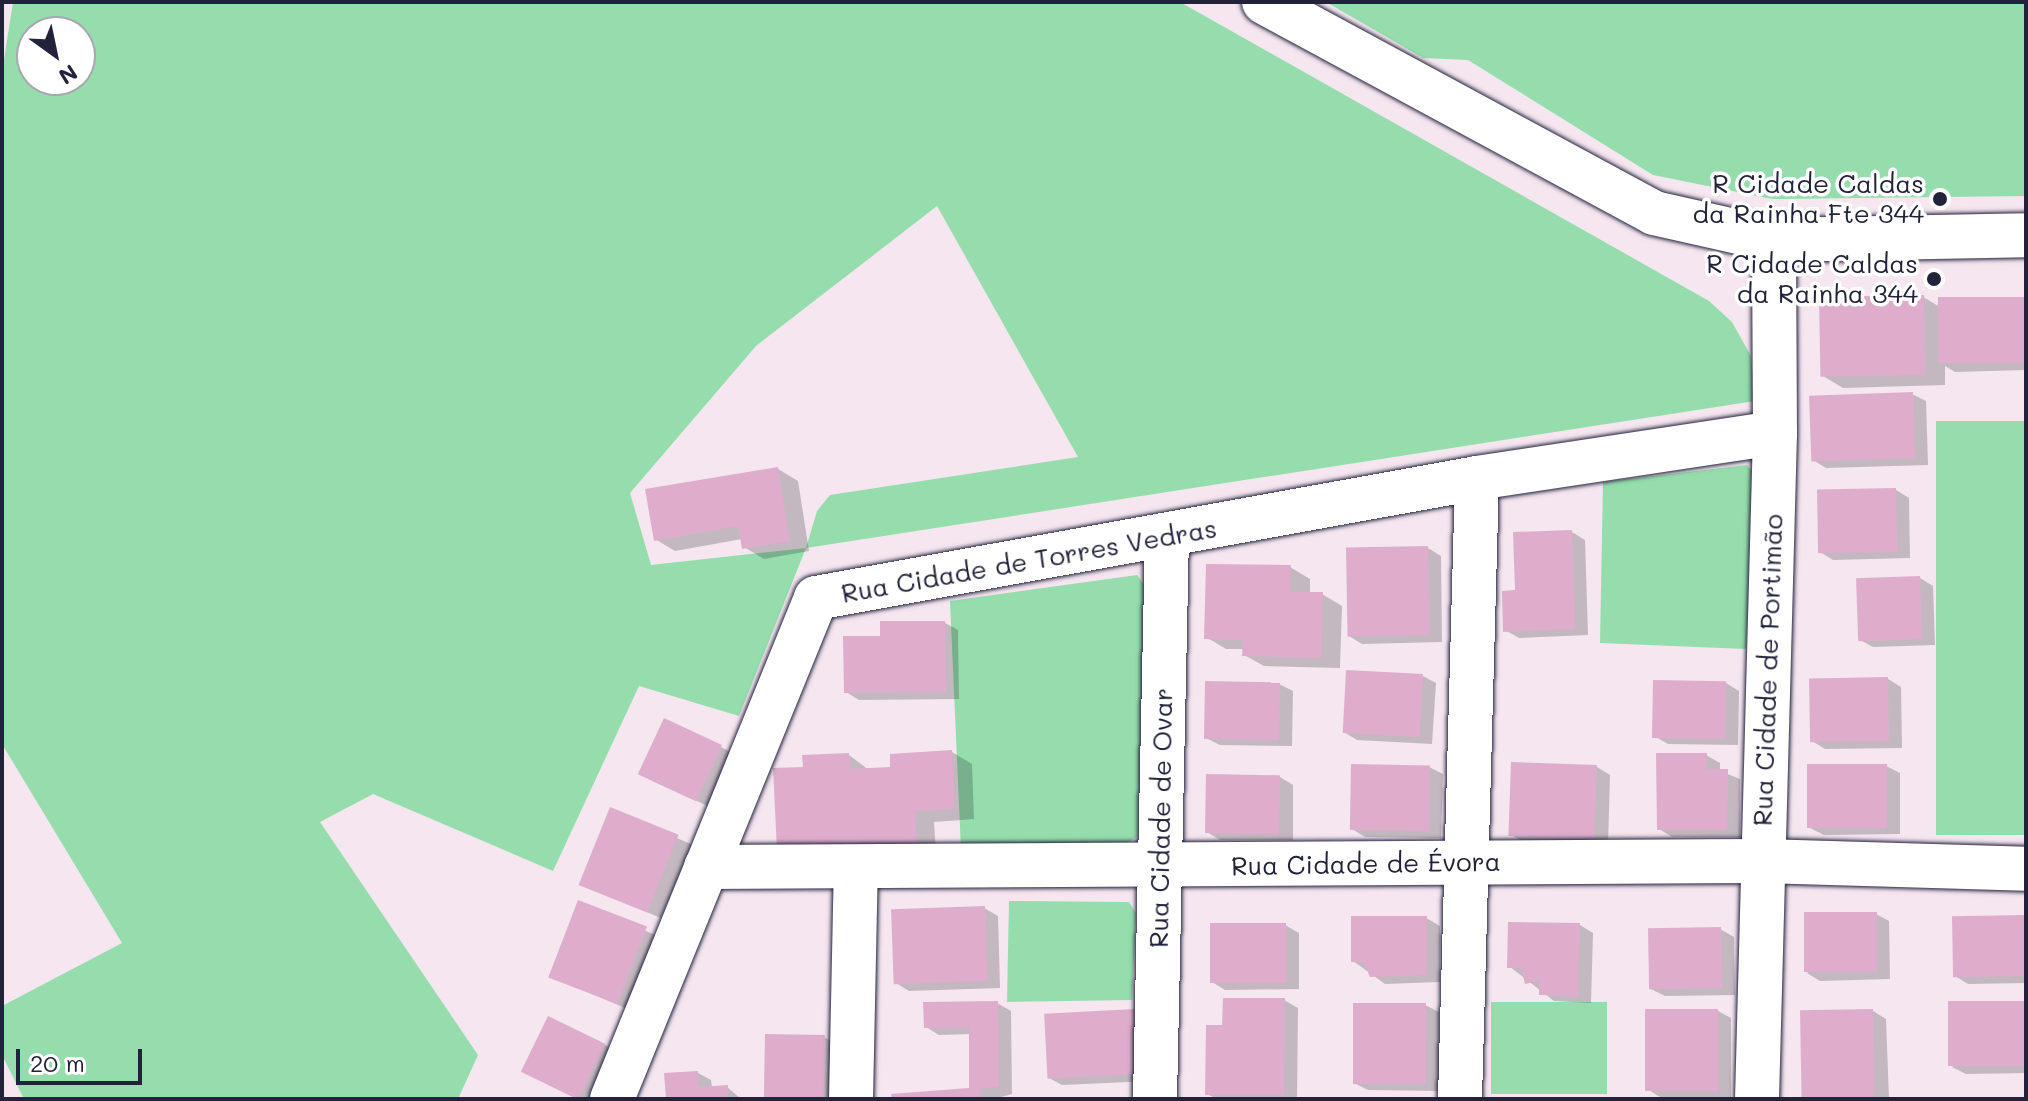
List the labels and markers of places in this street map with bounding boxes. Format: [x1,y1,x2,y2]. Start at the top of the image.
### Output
place label: R Cidade Caldas da Rainha Fte 344 [1692,168,1924,230]
marker: R Cidade Caldas da Rainha Fte 344 [1931,190,1949,208]
place label: R Cidade Caldas da Rainha 344 [1706,248,1918,310]
marker: R Cidade Caldas da Rainha 344 [1925,270,1943,288]

